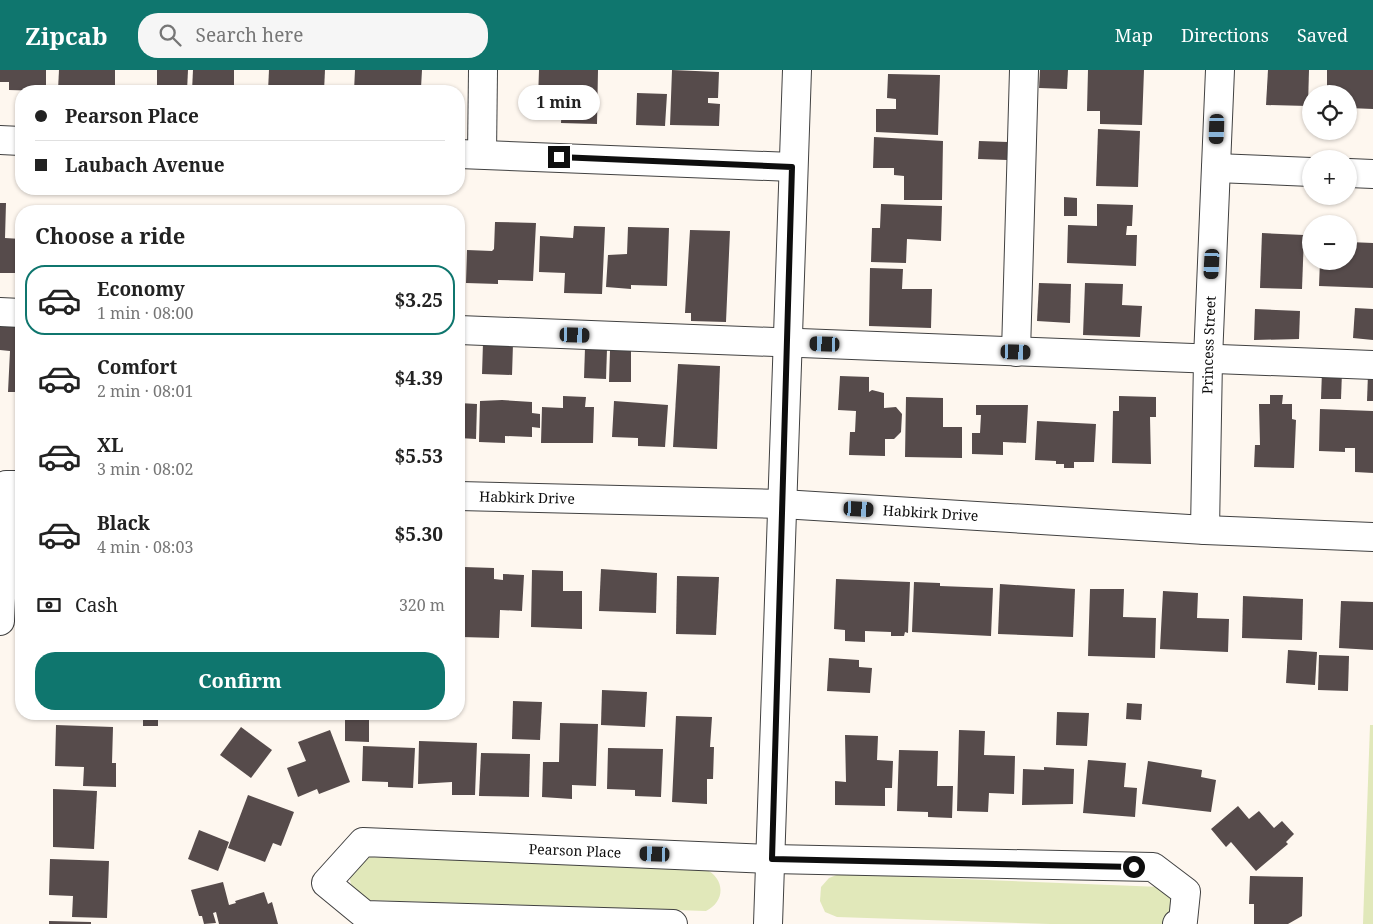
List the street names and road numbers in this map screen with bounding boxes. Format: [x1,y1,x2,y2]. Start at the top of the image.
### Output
street label: Princess Street [1197,295,1220,394]
street label: Habkirk Drive [479,487,575,508]
street label: Habkirk Drive [882,500,979,525]
street label: Pearson Place [528,839,622,862]

